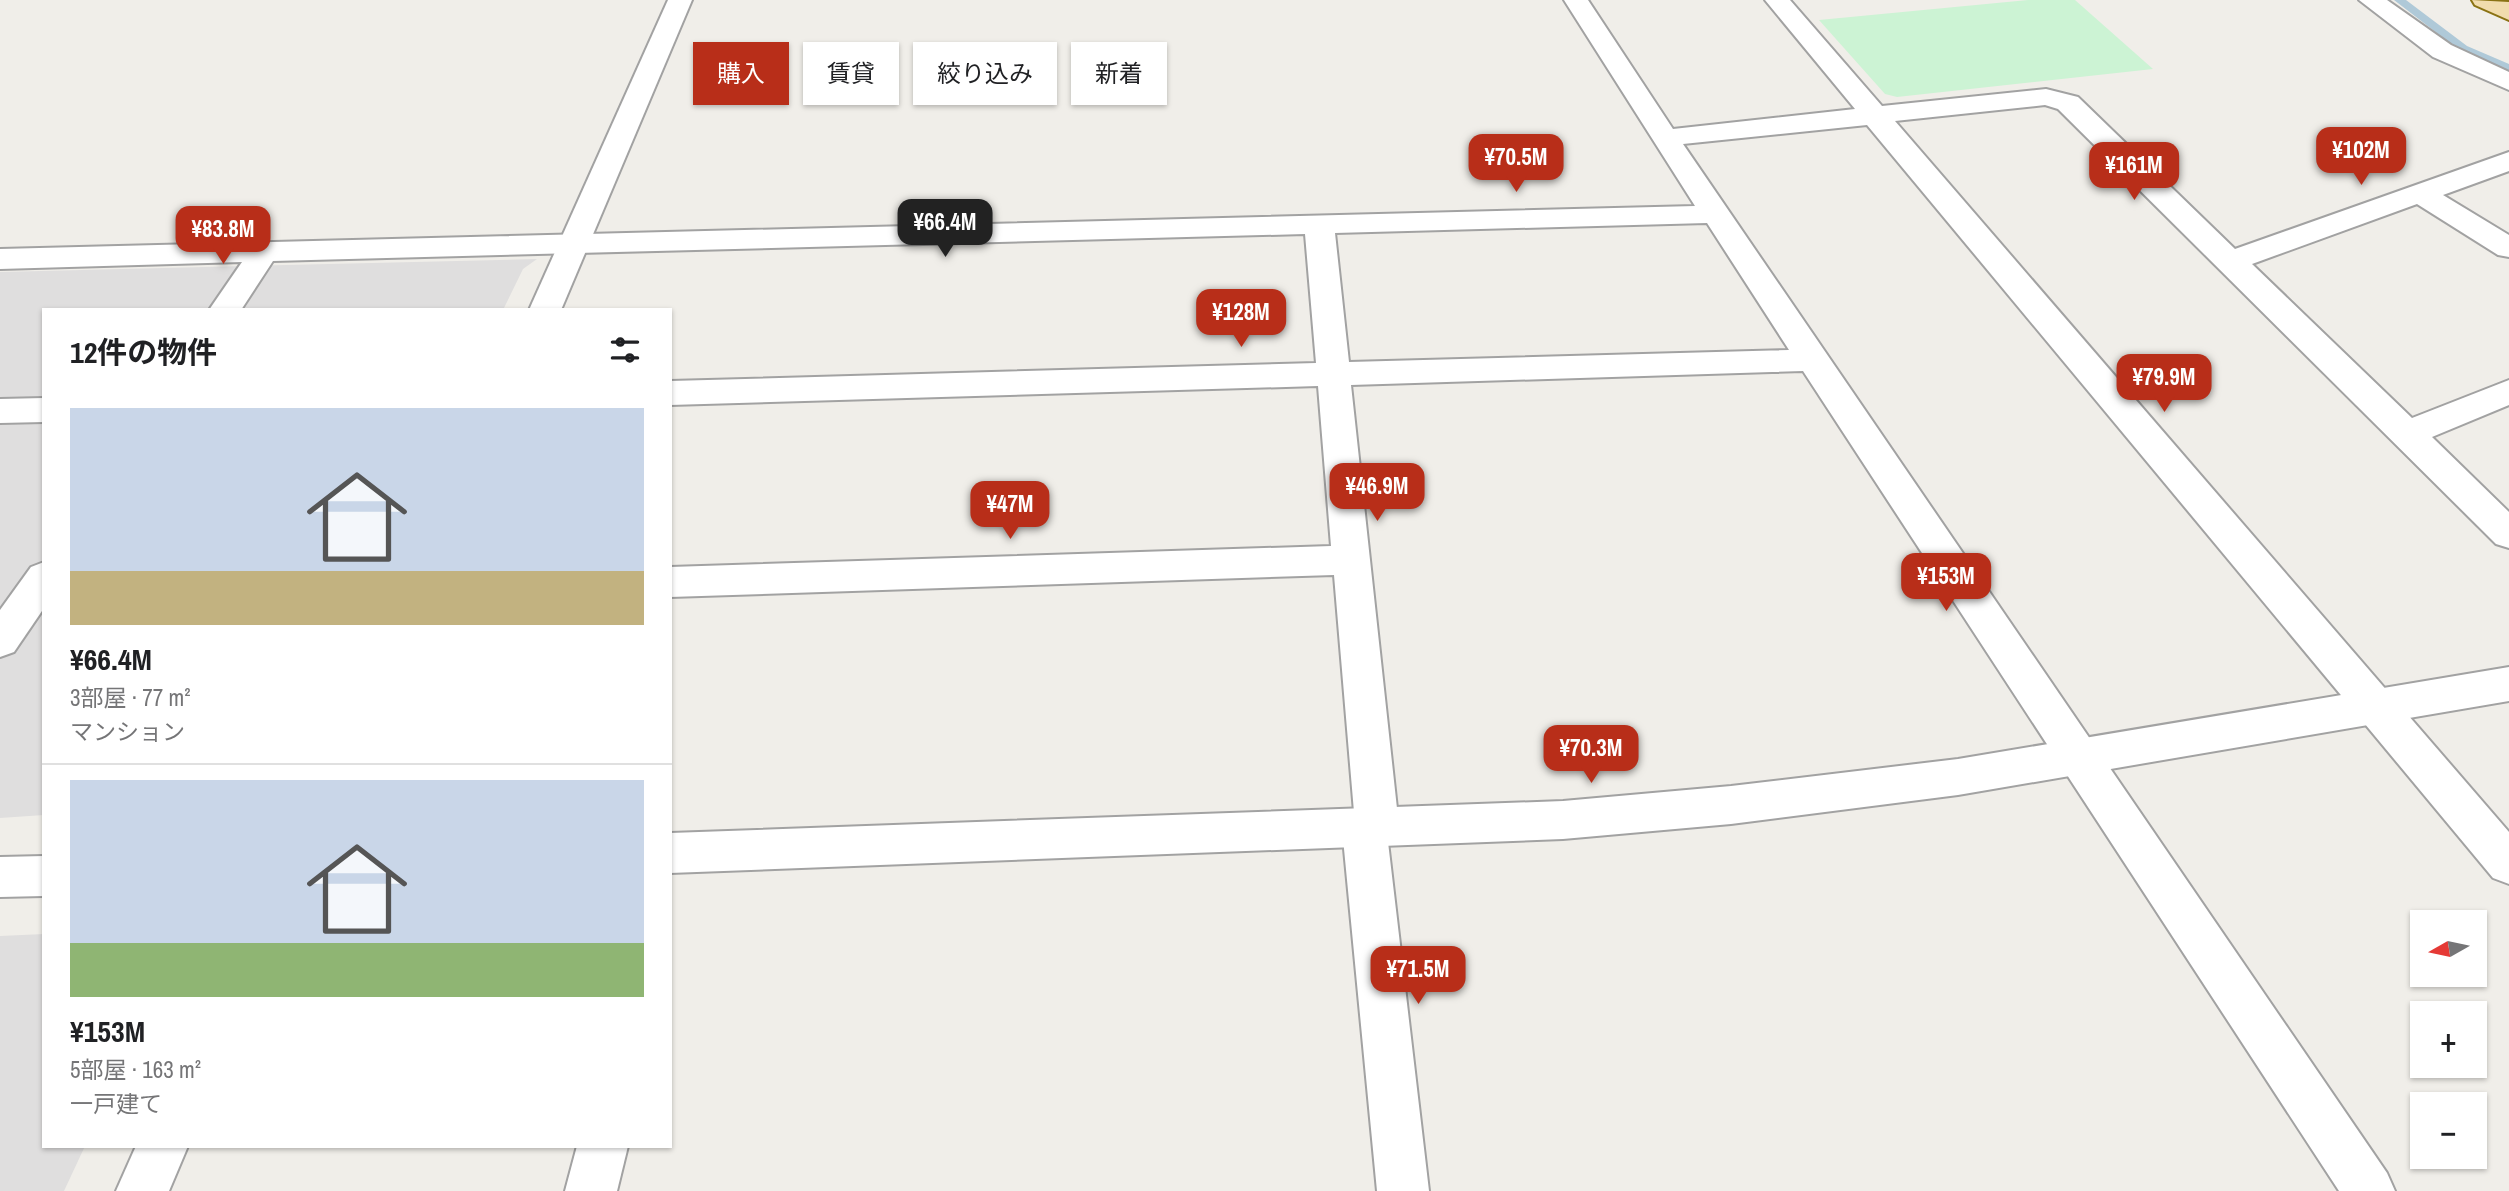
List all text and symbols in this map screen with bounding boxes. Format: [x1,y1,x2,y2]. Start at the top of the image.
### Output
chip: 購入 [693,42,789,105]
chip: 賃貸 [803,42,899,105]
chip: 絞り込み [913,42,1057,105]
chip: 新着 [1071,42,1167,105]
pin: ¥102M [2312,128,2410,187]
pin: ¥70.5M [1459,134,1573,194]
text: ¥102M [2332,134,2390,165]
text: ¥70.5M [1485,141,1547,172]
pin: ¥161M [2085,142,2183,202]
text: ¥161M [2105,149,2163,180]
pin: ¥66.4M [888,200,1002,259]
pin: ¥83.8M [166,206,280,266]
text: ¥66.4M [914,206,976,237]
text: ¥83.8M [192,213,254,244]
pin: ¥128M [1192,290,1290,349]
text: ¥128M [1212,296,1270,327]
icon: filters [606,331,644,369]
text: 12件の物件 [70,332,217,372]
pin: ¥79.9M [2107,354,2221,414]
text: ¥79.9M [2133,361,2195,392]
icon: home [294,454,420,580]
pin: ¥46.9M [1320,463,1434,523]
text: ¥46.9M [1346,470,1408,501]
pin: ¥47M [969,482,1051,541]
text: ¥47M [986,488,1034,519]
pin: ¥153M [1897,554,1995,613]
text: ¥153M [1917,560,1975,591]
text: ¥66.4M [70,639,152,679]
text: 3部屋 · 77 m² [70,682,190,713]
text: マンション [70,716,185,747]
pin: ¥70.3M [1534,726,1648,785]
text: ¥70.3M [1560,732,1622,763]
icon: home [294,826,420,952]
north arrow [2410,910,2487,987]
map controls [2410,910,2487,1169]
pin: ¥71.5M [1361,946,1475,1006]
text: ¥71.5M [1387,953,1449,984]
button: + [2410,1001,2487,1078]
text: ¥153M [70,1011,145,1051]
text: 5部屋 · 163 m² [70,1054,201,1085]
text: 一戸建て [70,1088,162,1119]
button: − [2410,1092,2487,1169]

